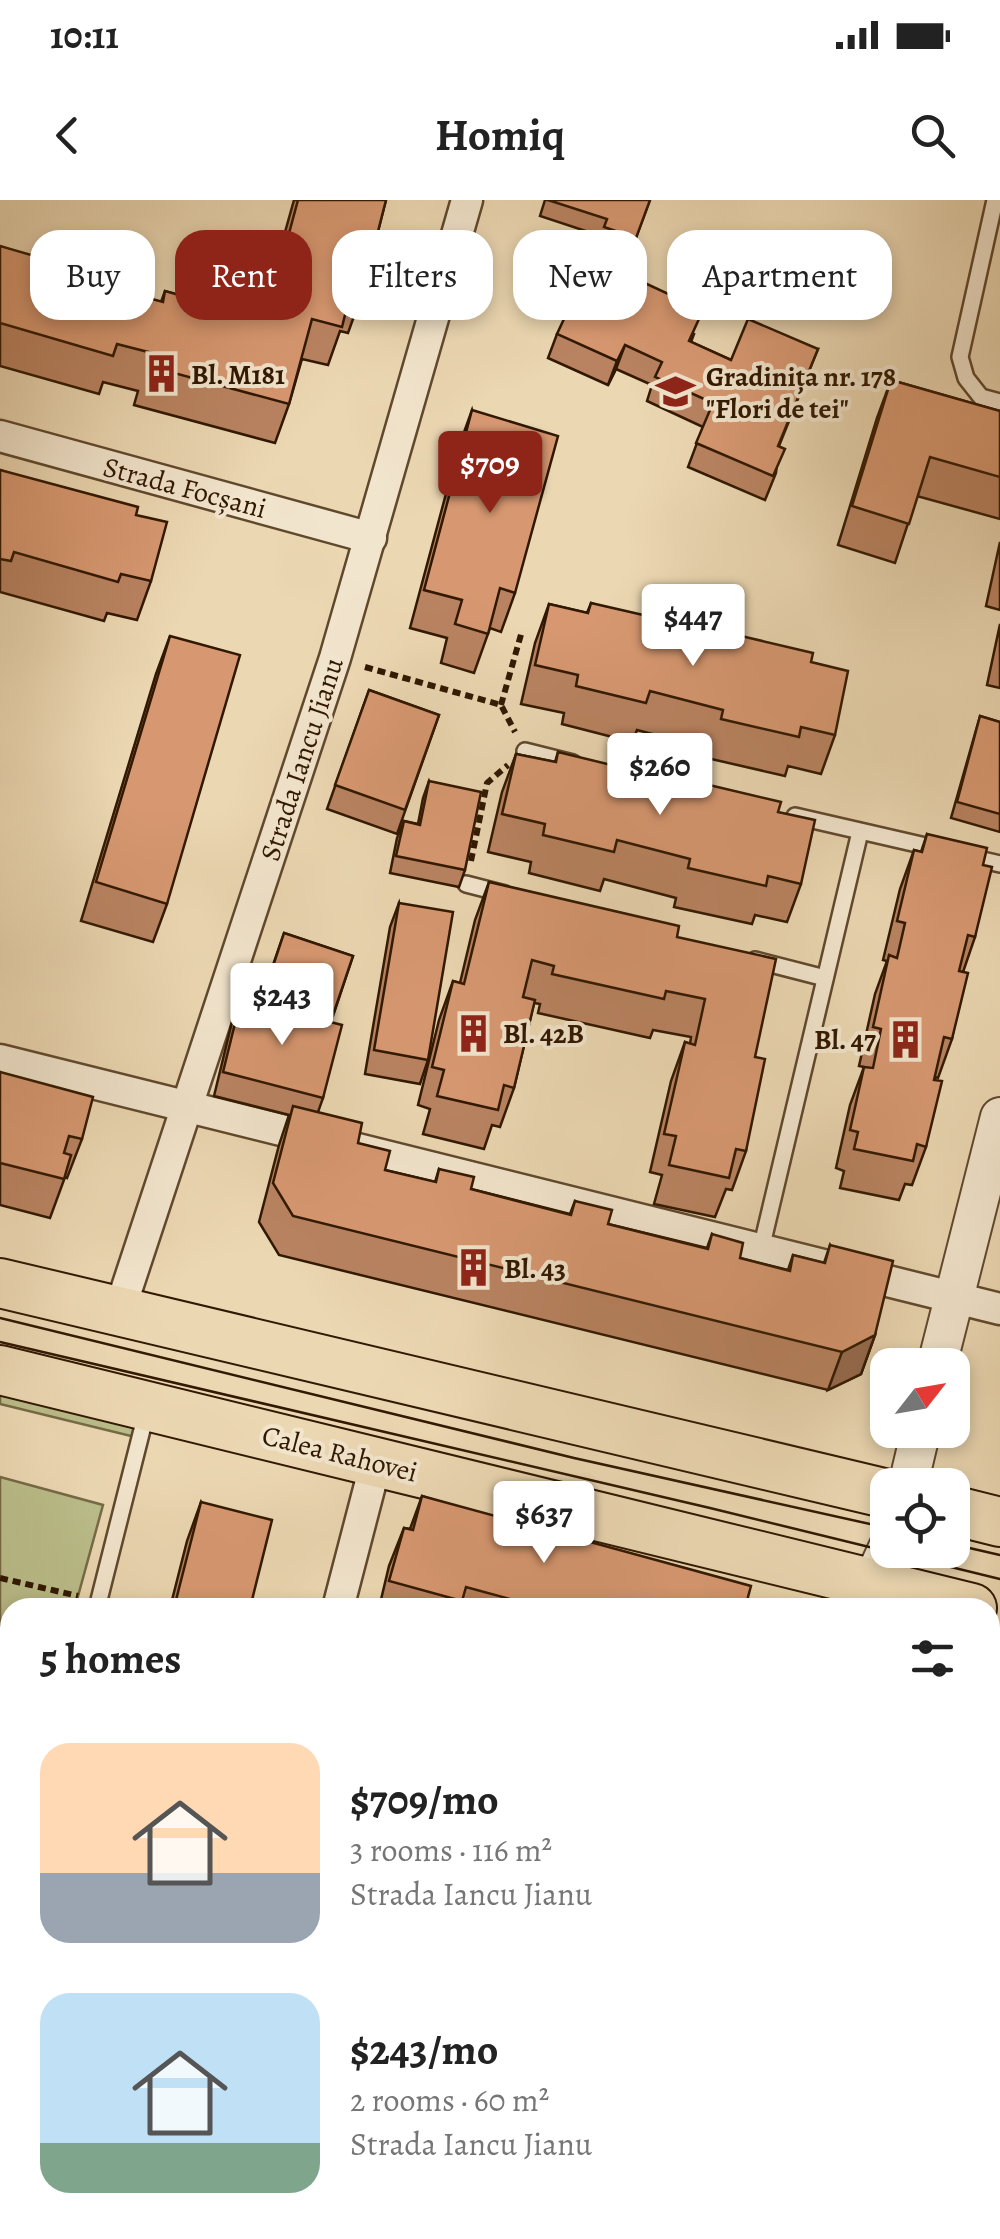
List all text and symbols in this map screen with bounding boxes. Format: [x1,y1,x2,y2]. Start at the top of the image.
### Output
text: 10:11 [50,9,119,61]
text: Homiq [435,104,565,166]
icon: back [40,108,95,163]
icon: search [905,108,960,163]
chip: Buy [30,230,155,320]
chip: Rent [175,230,312,320]
chip: Filters [332,230,493,320]
chip: New [513,230,647,320]
chip: Apartment [667,230,892,320]
building icon: Bl. M181 [140,353,182,395]
place label: Bl. M181 [191,356,285,394]
place label: Gradinița nr. 178 "Flori de tei" [706,358,896,428]
school or university icon: Gradinița nr. 178 "Flori de tei" [655,371,697,413]
pin: $709 [431,431,549,516]
text: $709 [460,441,520,485]
street label: Strada Focșani [99,448,271,528]
pin: $447 [634,584,752,669]
text: $447 [664,594,722,638]
street label: Strada Iancu Jianu [251,652,353,866]
pin: $260 [601,733,719,818]
text: $260 [629,743,691,787]
pin: $243 [223,963,341,1048]
text: $243 [252,973,312,1017]
building icon: Bl. 42B [452,1012,494,1054]
place label: Bl. 42B [503,1015,584,1053]
building icon: Bl. 47 [885,1018,927,1060]
place label: Bl. 47 [814,1021,876,1059]
building icon: Bl. 43 [453,1247,495,1289]
place label: Bl. 43 [504,1250,566,1288]
north arrow [870,1348,970,1448]
map controls [870,1348,970,1568]
street label: Calea Rahovei [258,1416,422,1492]
button: locate [870,1468,970,1568]
pin: $637 [485,1481,603,1566]
text: $637 [515,1491,573,1535]
text: 5 homes [40,1630,181,1687]
icon: filters [905,1631,960,1686]
text: $709/mo [350,1771,499,1828]
icon: home [120,1783,240,1903]
text: 3 rooms · 116 m² [350,1828,552,1872]
text: Strada Iancu Jianu [350,1872,592,1916]
text: $243/mo [350,2021,498,2078]
icon: home [120,2033,240,2153]
text: 2 rooms · 60 m² [350,2078,549,2122]
text: Strada Iancu Jianu [350,2122,592,2166]

